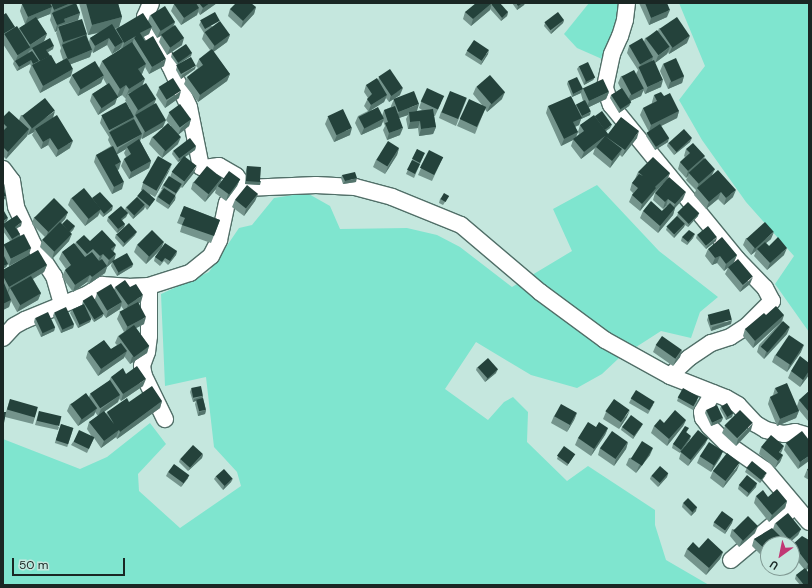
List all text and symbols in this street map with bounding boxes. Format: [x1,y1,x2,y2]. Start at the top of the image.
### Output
north arrow [760,536,800,576]
scale bar [14,550,127,576]
text: 50 m [19,557,48,573]
text: U [767,557,781,573]

